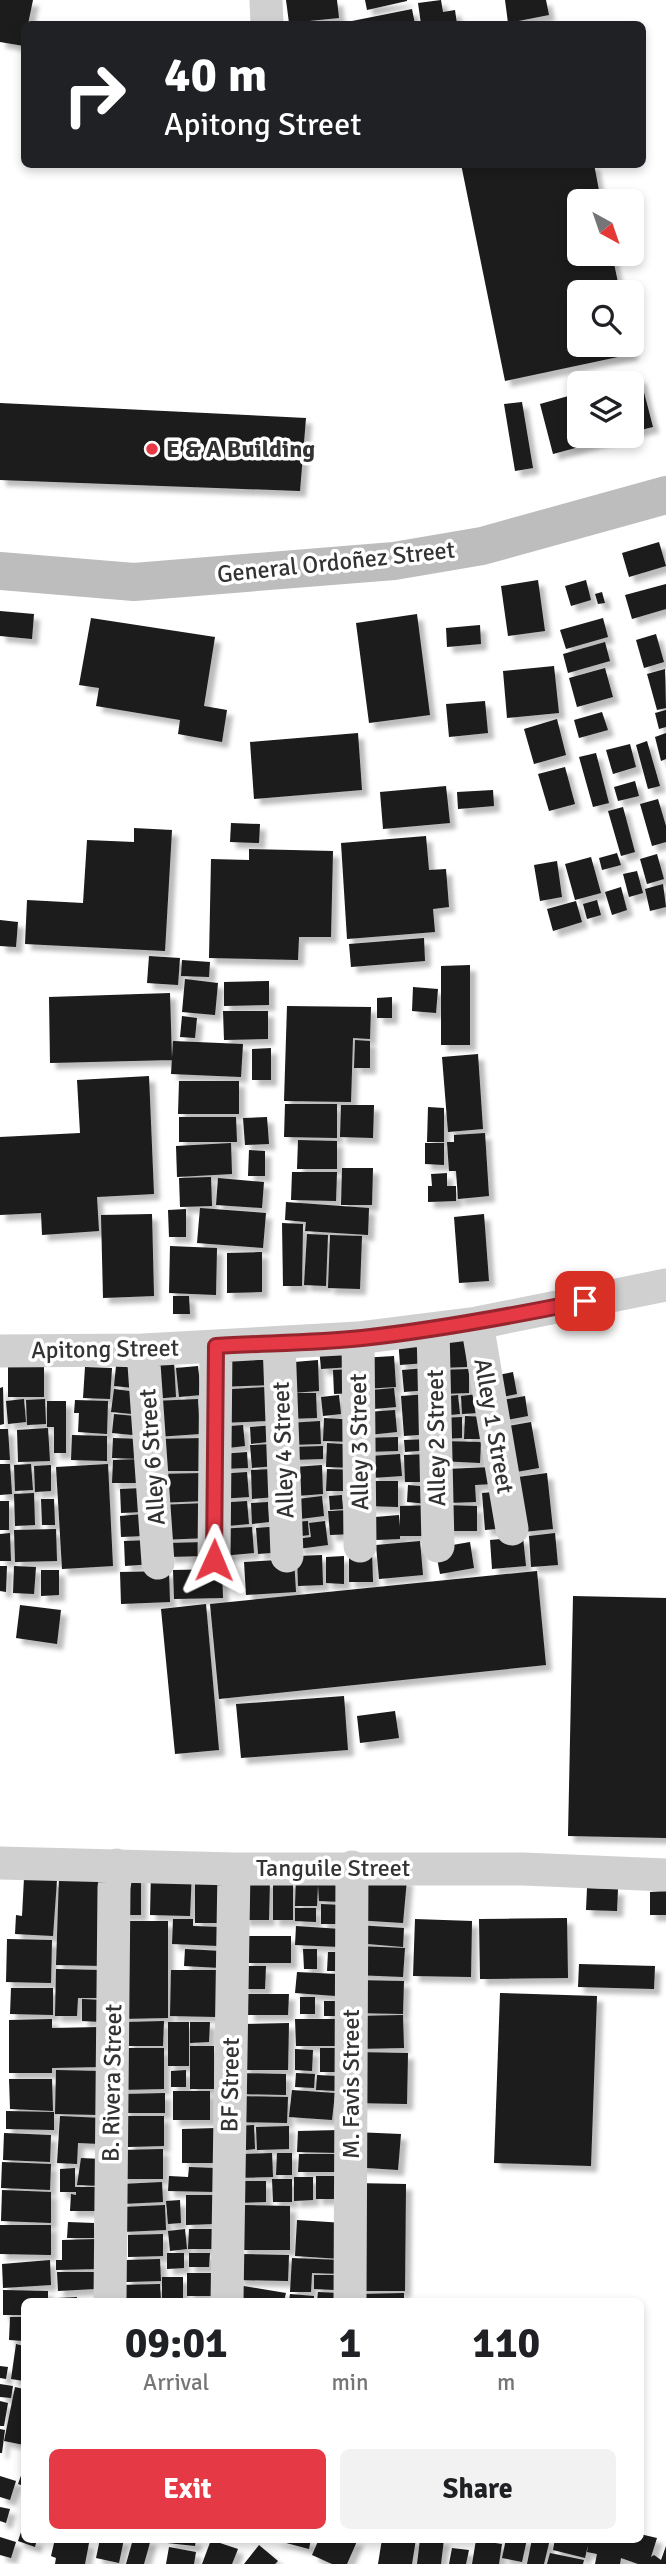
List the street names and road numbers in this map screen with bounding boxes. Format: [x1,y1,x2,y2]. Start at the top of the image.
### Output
street label: General Ordoñez Street [216,535,456,589]
street label: Apitong Street [31,1333,179,1365]
street label: Alley 1 Street [467,1356,521,1496]
street label: Alley 2 Street [420,1369,452,1507]
street label: Alley 3 Street [343,1373,375,1511]
street label: Alley 4 Street [266,1381,300,1519]
street label: Alley 6 Street [132,1388,172,1526]
street label: Tanguile Street [256,1853,410,1883]
street label: B. Rivera Street [96,2004,128,2162]
street label: M. Favis Street [336,2009,366,2159]
street label: BF Street [214,2037,246,2133]

